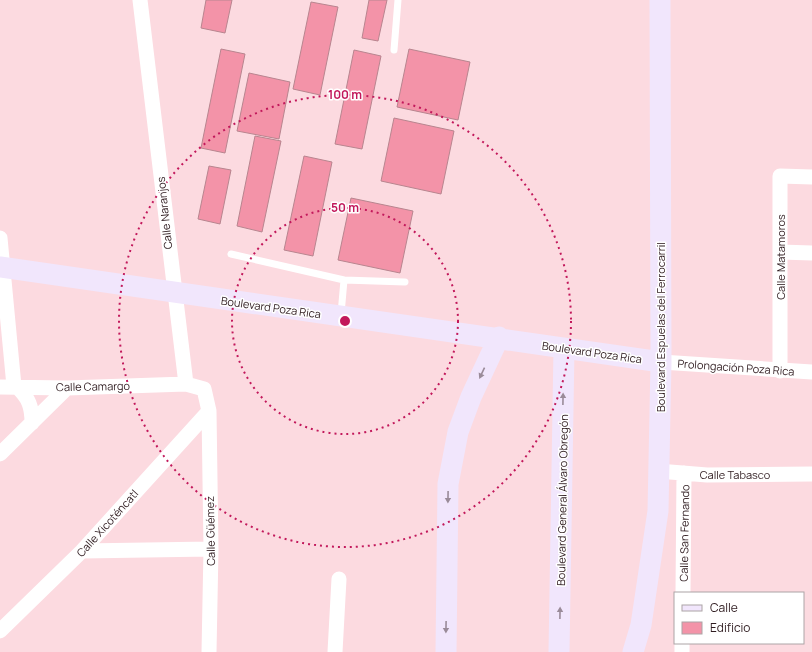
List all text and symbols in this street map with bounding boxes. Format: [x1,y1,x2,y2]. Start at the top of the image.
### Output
text: 100 m [328,86,362,103]
street label: Calle Naranjos [153,176,175,250]
text: 50 m [331,199,359,216]
street label: Calle Matamoros [773,214,788,300]
street label: Boulevard Espuelas del Ferrocarril [653,242,668,412]
street label: Boulevard Poza Rica [220,293,322,321]
centre of rings [338,314,352,328]
street label: Boulevard Poza Rica [541,338,643,366]
street label: Prolongación Poza Rica [677,355,795,379]
one-way arrow [479,367,485,379]
street label: Calle Camargo [56,378,131,394]
one-way arrow [560,392,566,405]
street label: Boulevard General Álvaro Obregón [553,414,571,586]
street label: Calle Tabasco [700,467,771,482]
street label: Calle San Fernando [676,484,692,582]
street label: Calle Xicoténcatl [73,486,141,560]
one-way arrow [445,491,451,504]
street label: Calle Güémez [202,496,218,566]
legend [674,592,804,644]
text: Calle [710,599,738,616]
one-way arrow [557,606,563,619]
text: Edificio [710,619,750,636]
one-way arrow [443,621,449,634]

